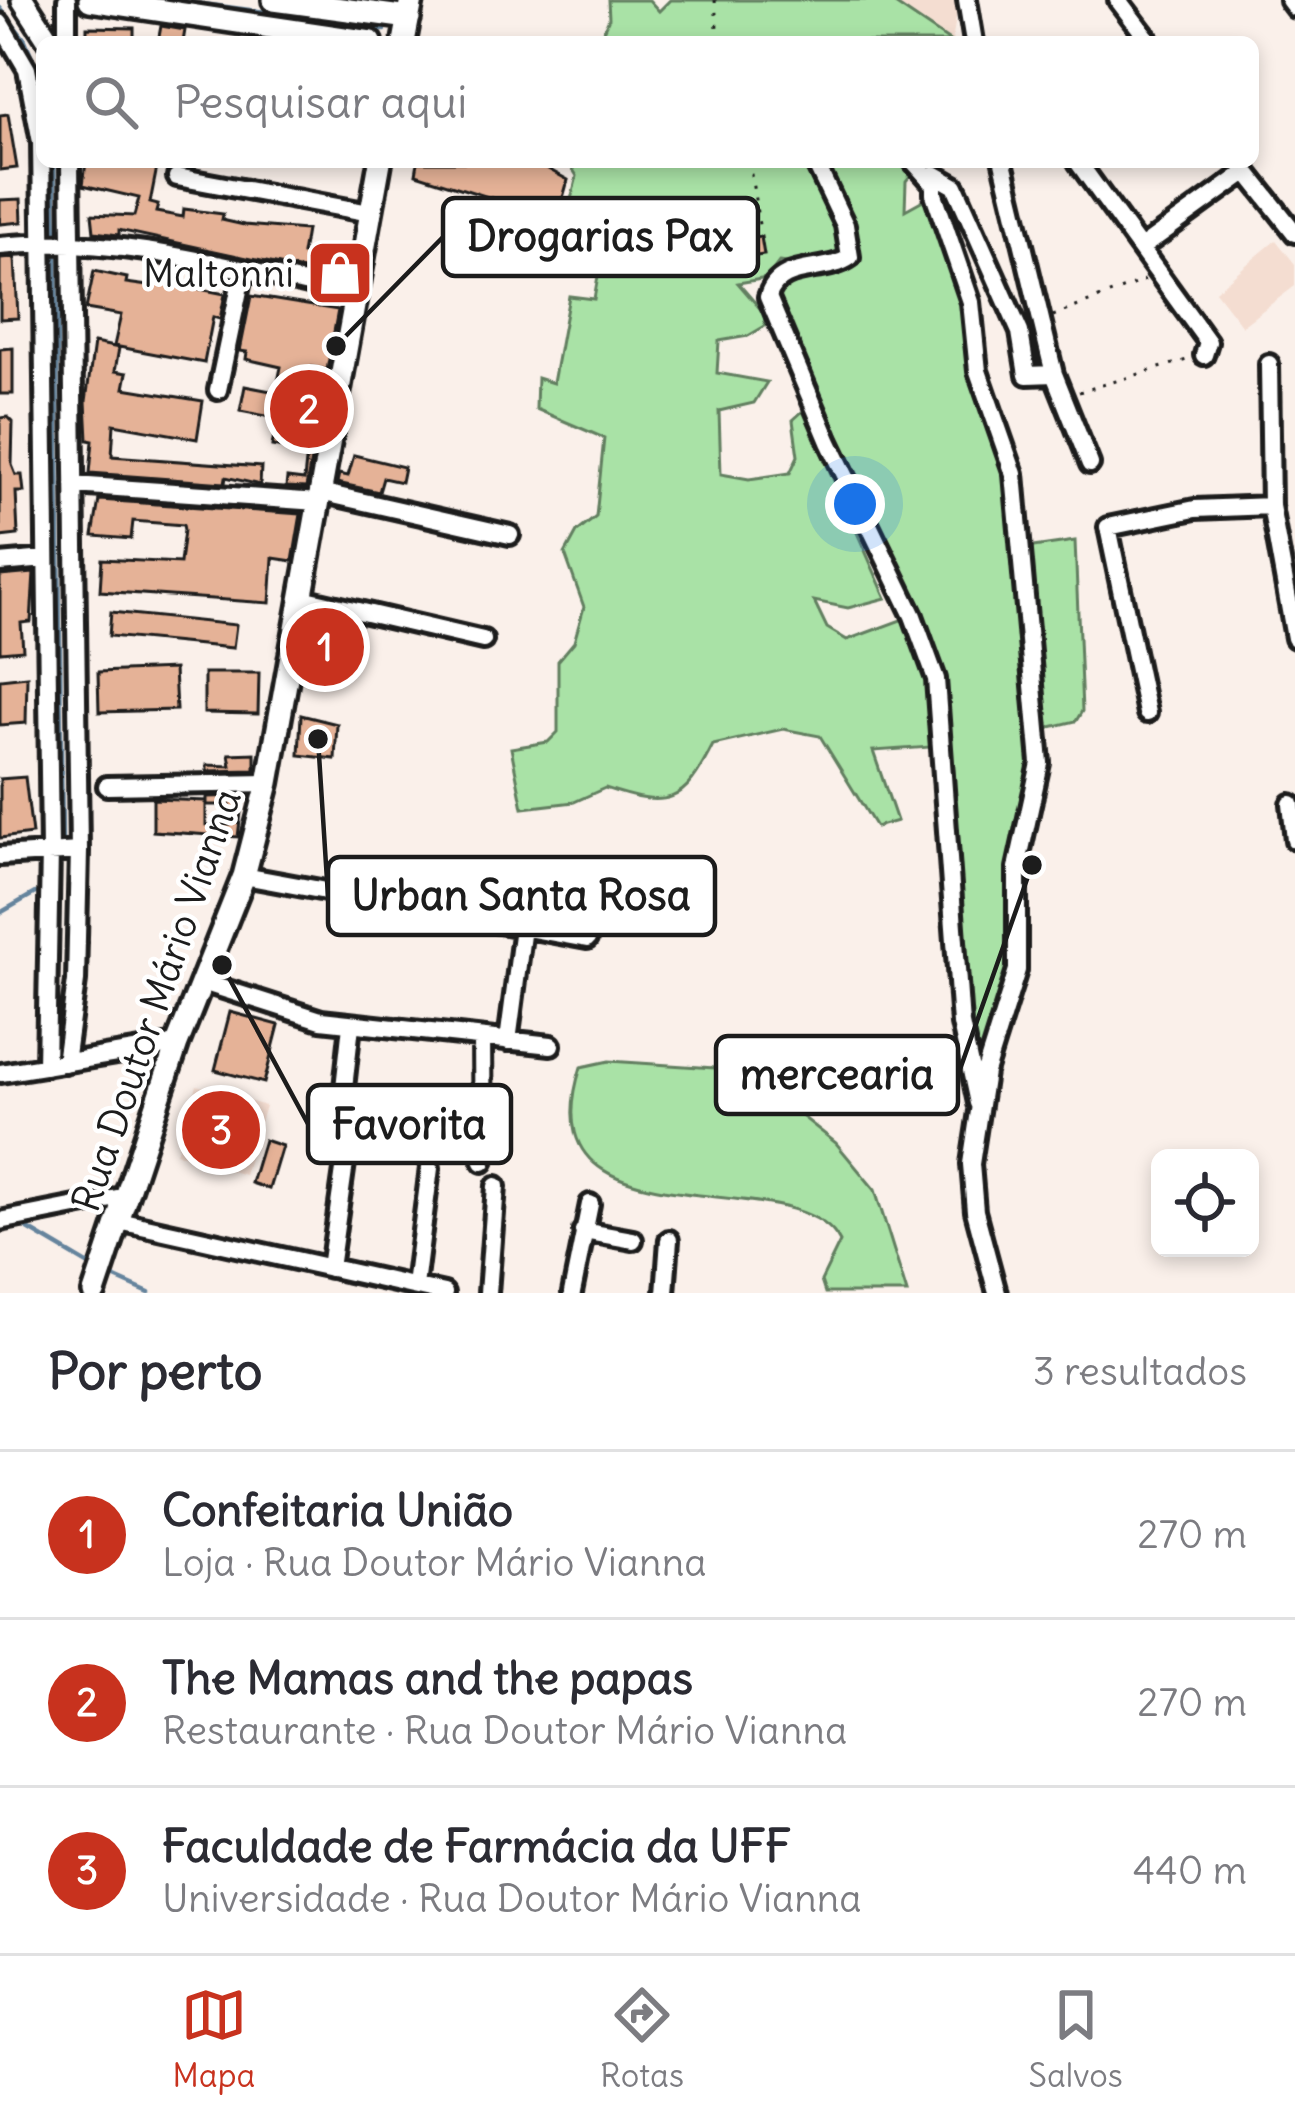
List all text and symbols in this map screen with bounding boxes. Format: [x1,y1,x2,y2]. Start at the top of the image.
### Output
search box [36,36,1259,168]
icon: search [78,69,144,135]
text: Pesquisar aqui [174,74,467,130]
callout: Drogarias Pax [443,198,758,276]
text: Drogarias Pax [467,210,733,262]
shop icon: Maltonni [305,238,375,308]
place label: Maltonni [143,249,294,298]
pin: 2 [270,364,348,454]
your location [825,474,885,534]
pin: 1 [286,602,364,692]
street label: Rua Doutor Mário Vianna [61,782,252,1218]
callout: Urban Santa Rosa [328,857,715,935]
text: Urban Santa Rosa [351,869,691,921]
callout: mercearia [716,1036,958,1114]
text: mercearia [740,1048,934,1100]
pin: 3 [182,1085,260,1175]
callout: Favorita [308,1085,511,1163]
text: Favorita [332,1098,486,1150]
map controls [1151,1149,1259,1257]
button: locate [1151,1149,1259,1257]
text: Por perto [48,1339,262,1403]
text: 3 resultados [1033,1347,1247,1396]
text: Confeitaria União [162,1482,513,1538]
text: 1 [79,1510,95,1559]
text: 270 m [1137,1510,1247,1559]
text: Loja · Rua Doutor Mário Vianna [162,1538,706,1587]
text: The Mamas and the papas [162,1650,693,1706]
text: 2 [76,1678,98,1727]
text: 270 m [1137,1678,1247,1727]
text: Restaurante · Rua Doutor Mário Vianna [162,1706,847,1755]
text: Faculdade de Farmácia da UFF [162,1818,791,1874]
text: 3 [76,1846,98,1895]
text: 440 m [1133,1846,1247,1895]
text: Universidade · Rua Doutor Mário Vianna [162,1874,862,1923]
tab: Mapa [172,1982,255,2096]
tab: Rotas [600,1982,684,2096]
tab: Salvos [1029,1982,1123,2096]

